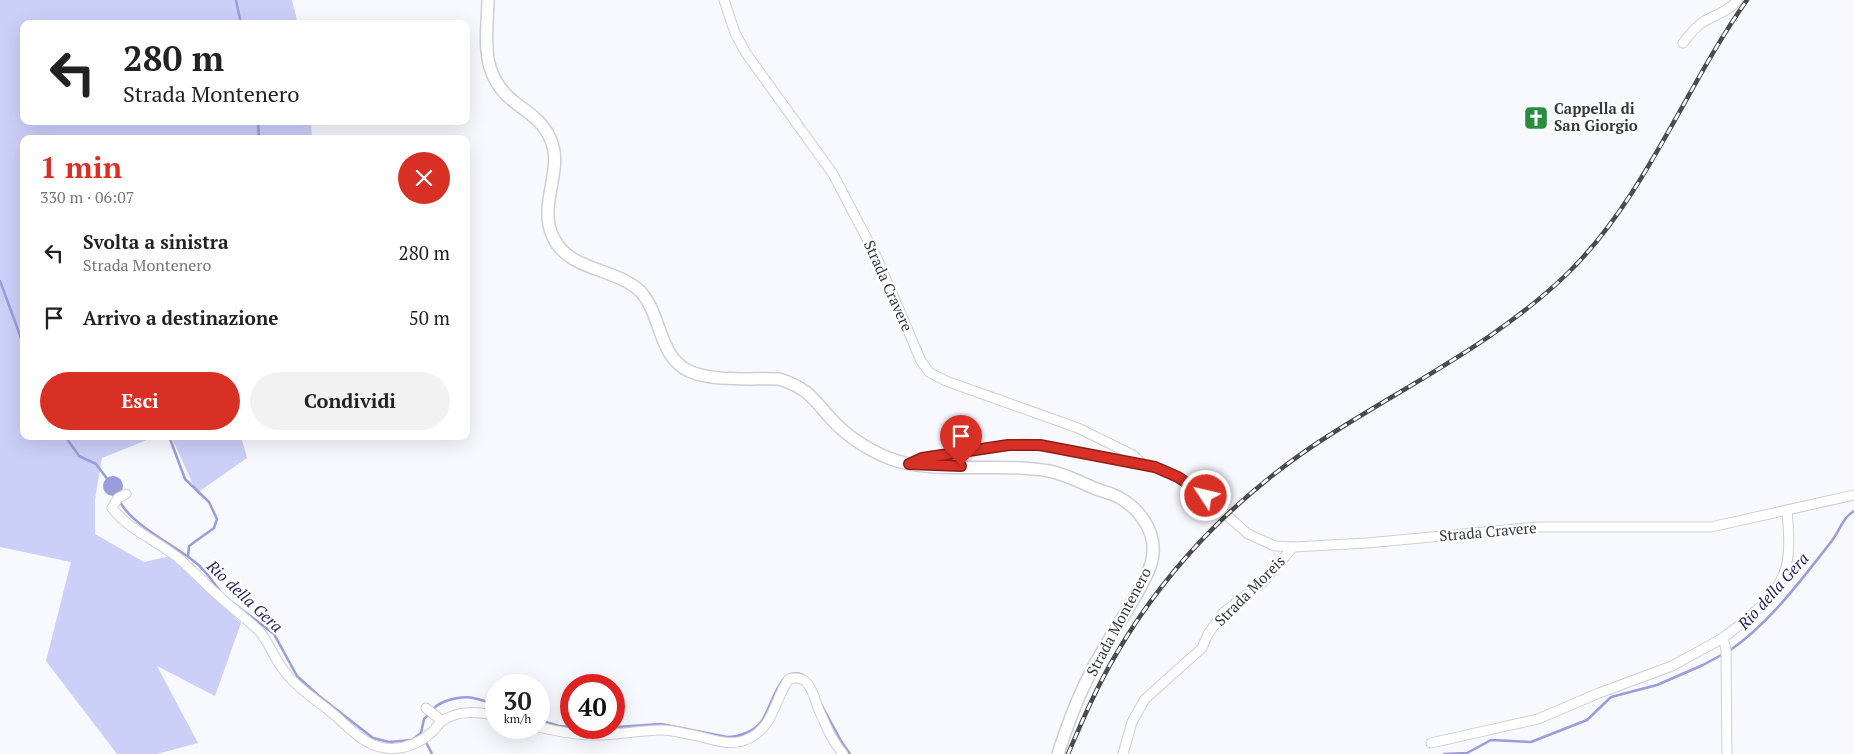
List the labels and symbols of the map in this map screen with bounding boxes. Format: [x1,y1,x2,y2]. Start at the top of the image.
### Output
place label: Cappella di San Giorgio [1554,98,1638,135]
church icon: Cappella di San Giorgio [1523,105,1549,131]
street label: Strada Cravere [860,237,918,334]
pin [940,415,982,466]
position arrow [1179,469,1231,521]
street label: Strada Cravere [1438,517,1537,545]
water label: Rio della Gera [1732,548,1813,635]
street label: Strada Moreis [1210,551,1289,630]
water label: Rio della Gera [201,554,288,637]
street label: Strada Montenero [1081,564,1155,679]
speed limit sign: 40 [560,674,625,739]

